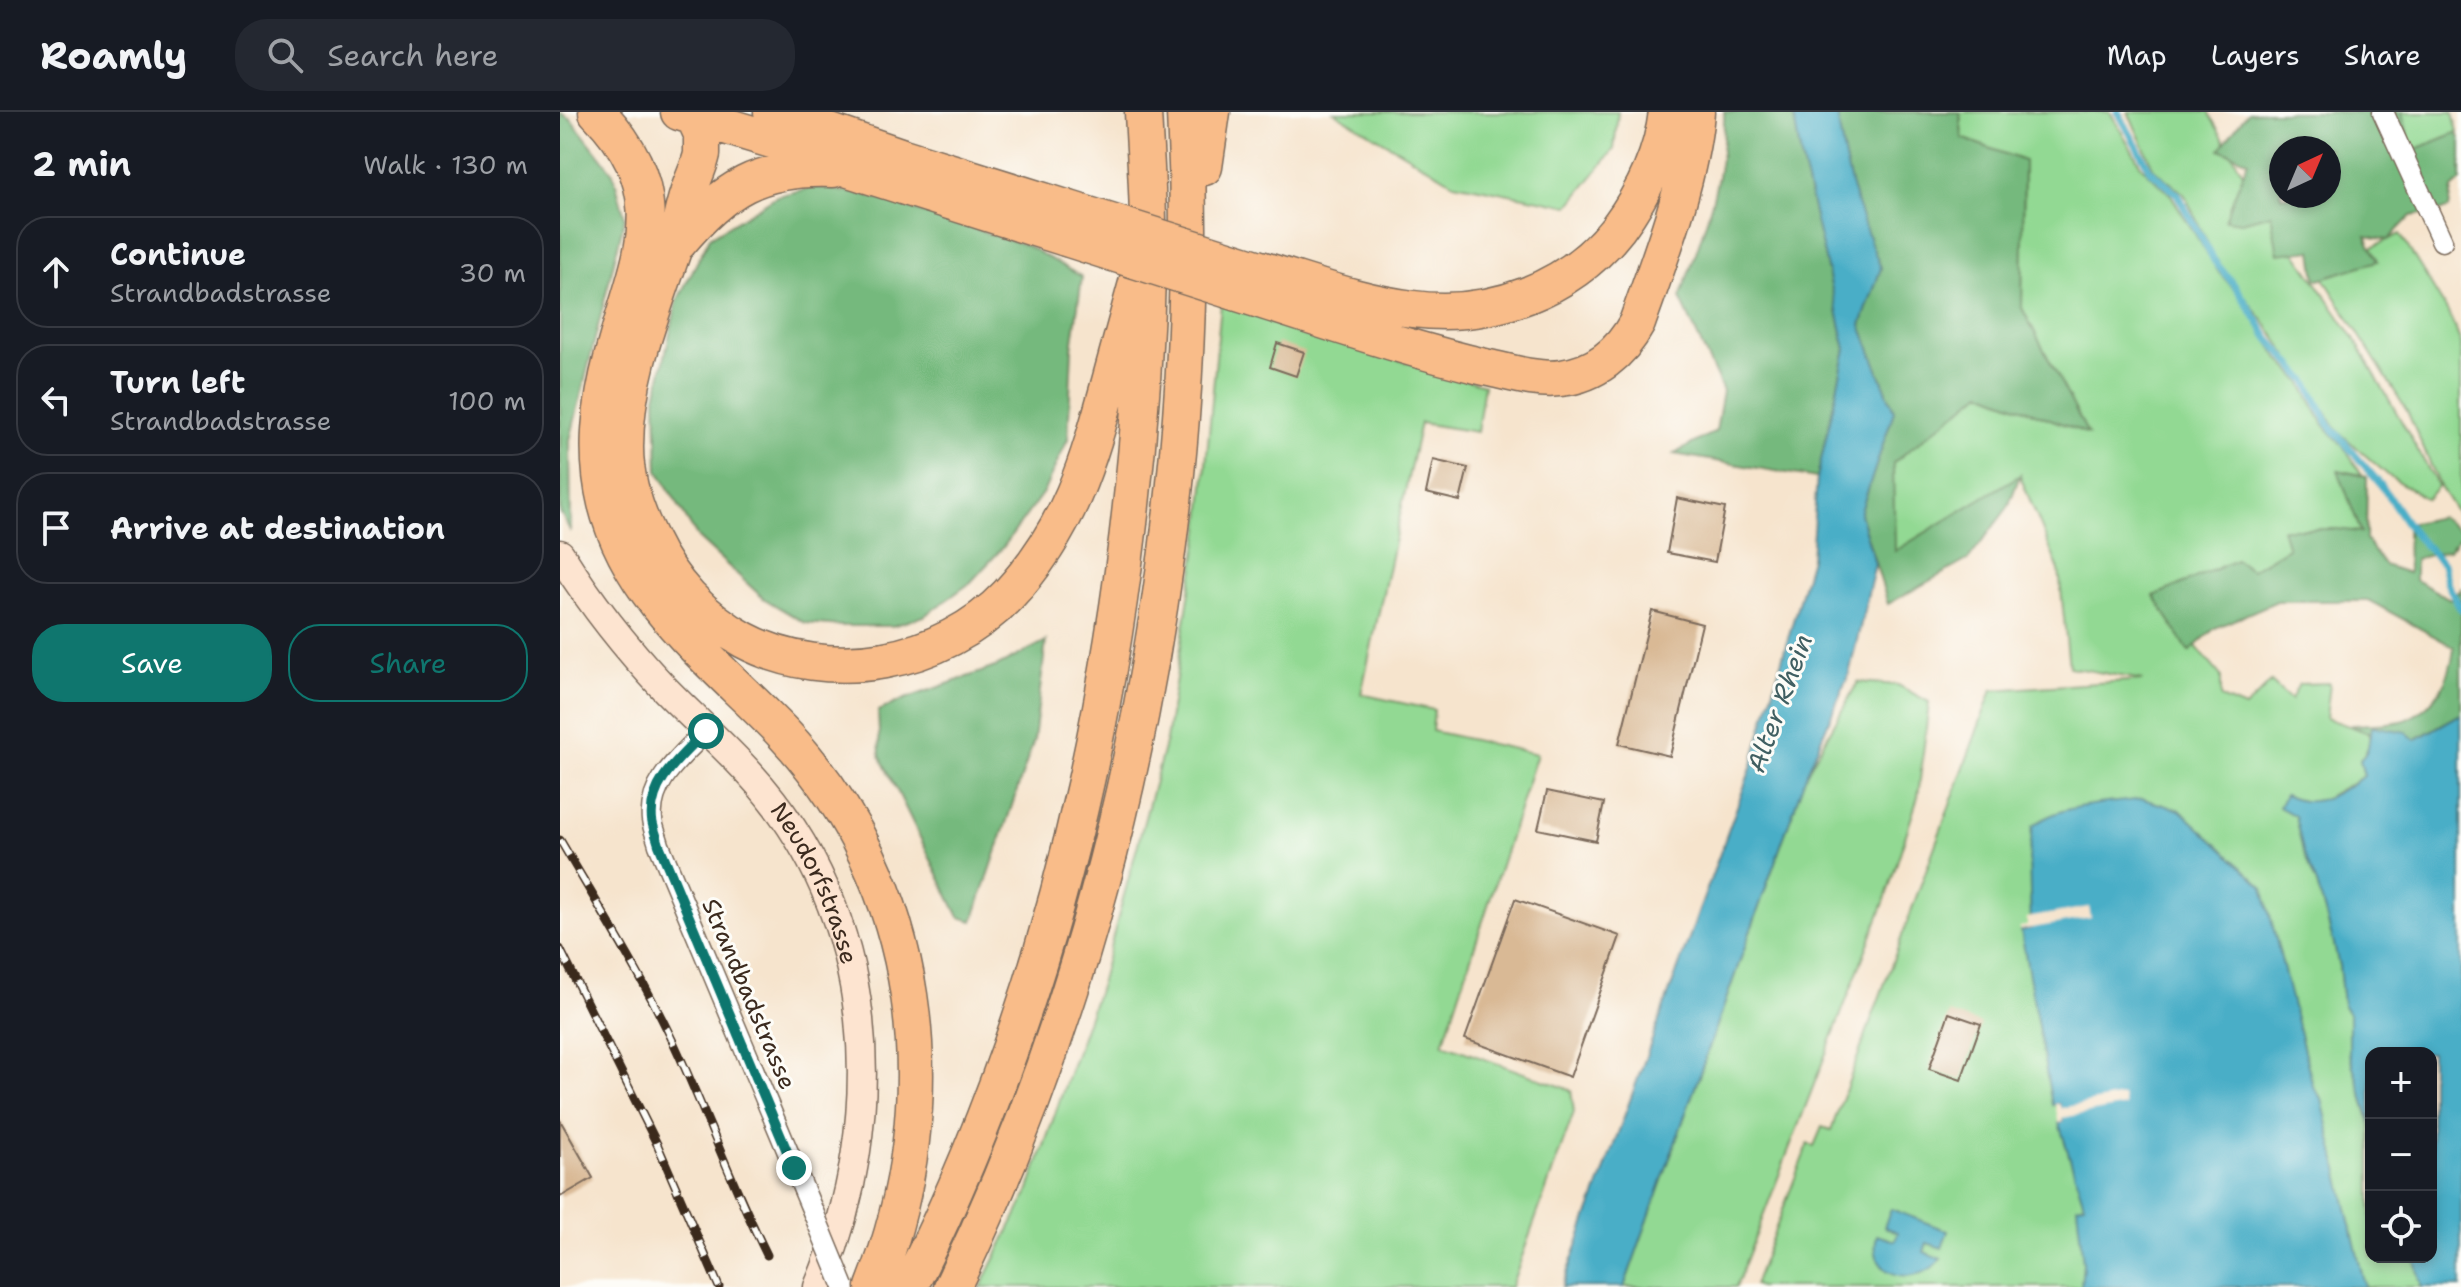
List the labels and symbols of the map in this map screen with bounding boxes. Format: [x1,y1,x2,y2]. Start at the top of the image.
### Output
north arrow [2269,136,2341,208]
water label: Alter Rhein [1738,629,1820,777]
route start [688,713,724,749]
street label: Neudorfstrasse [763,796,865,967]
street label: Strandbadstrasse [694,894,804,1094]
route end [776,1150,812,1186]

